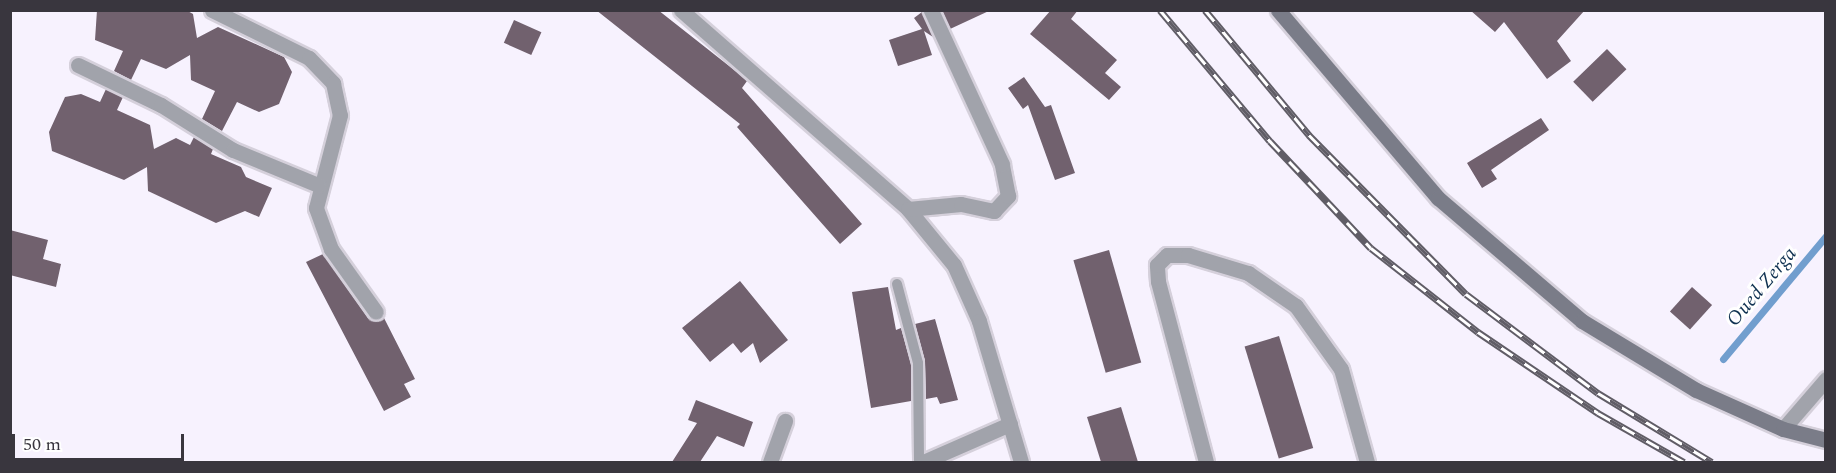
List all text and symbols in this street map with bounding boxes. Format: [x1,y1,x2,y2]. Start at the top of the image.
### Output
water label: Oued Zerga [1722,243,1802,331]
scale bar [15,422,188,460]
text: 50 m [23,431,61,458]

